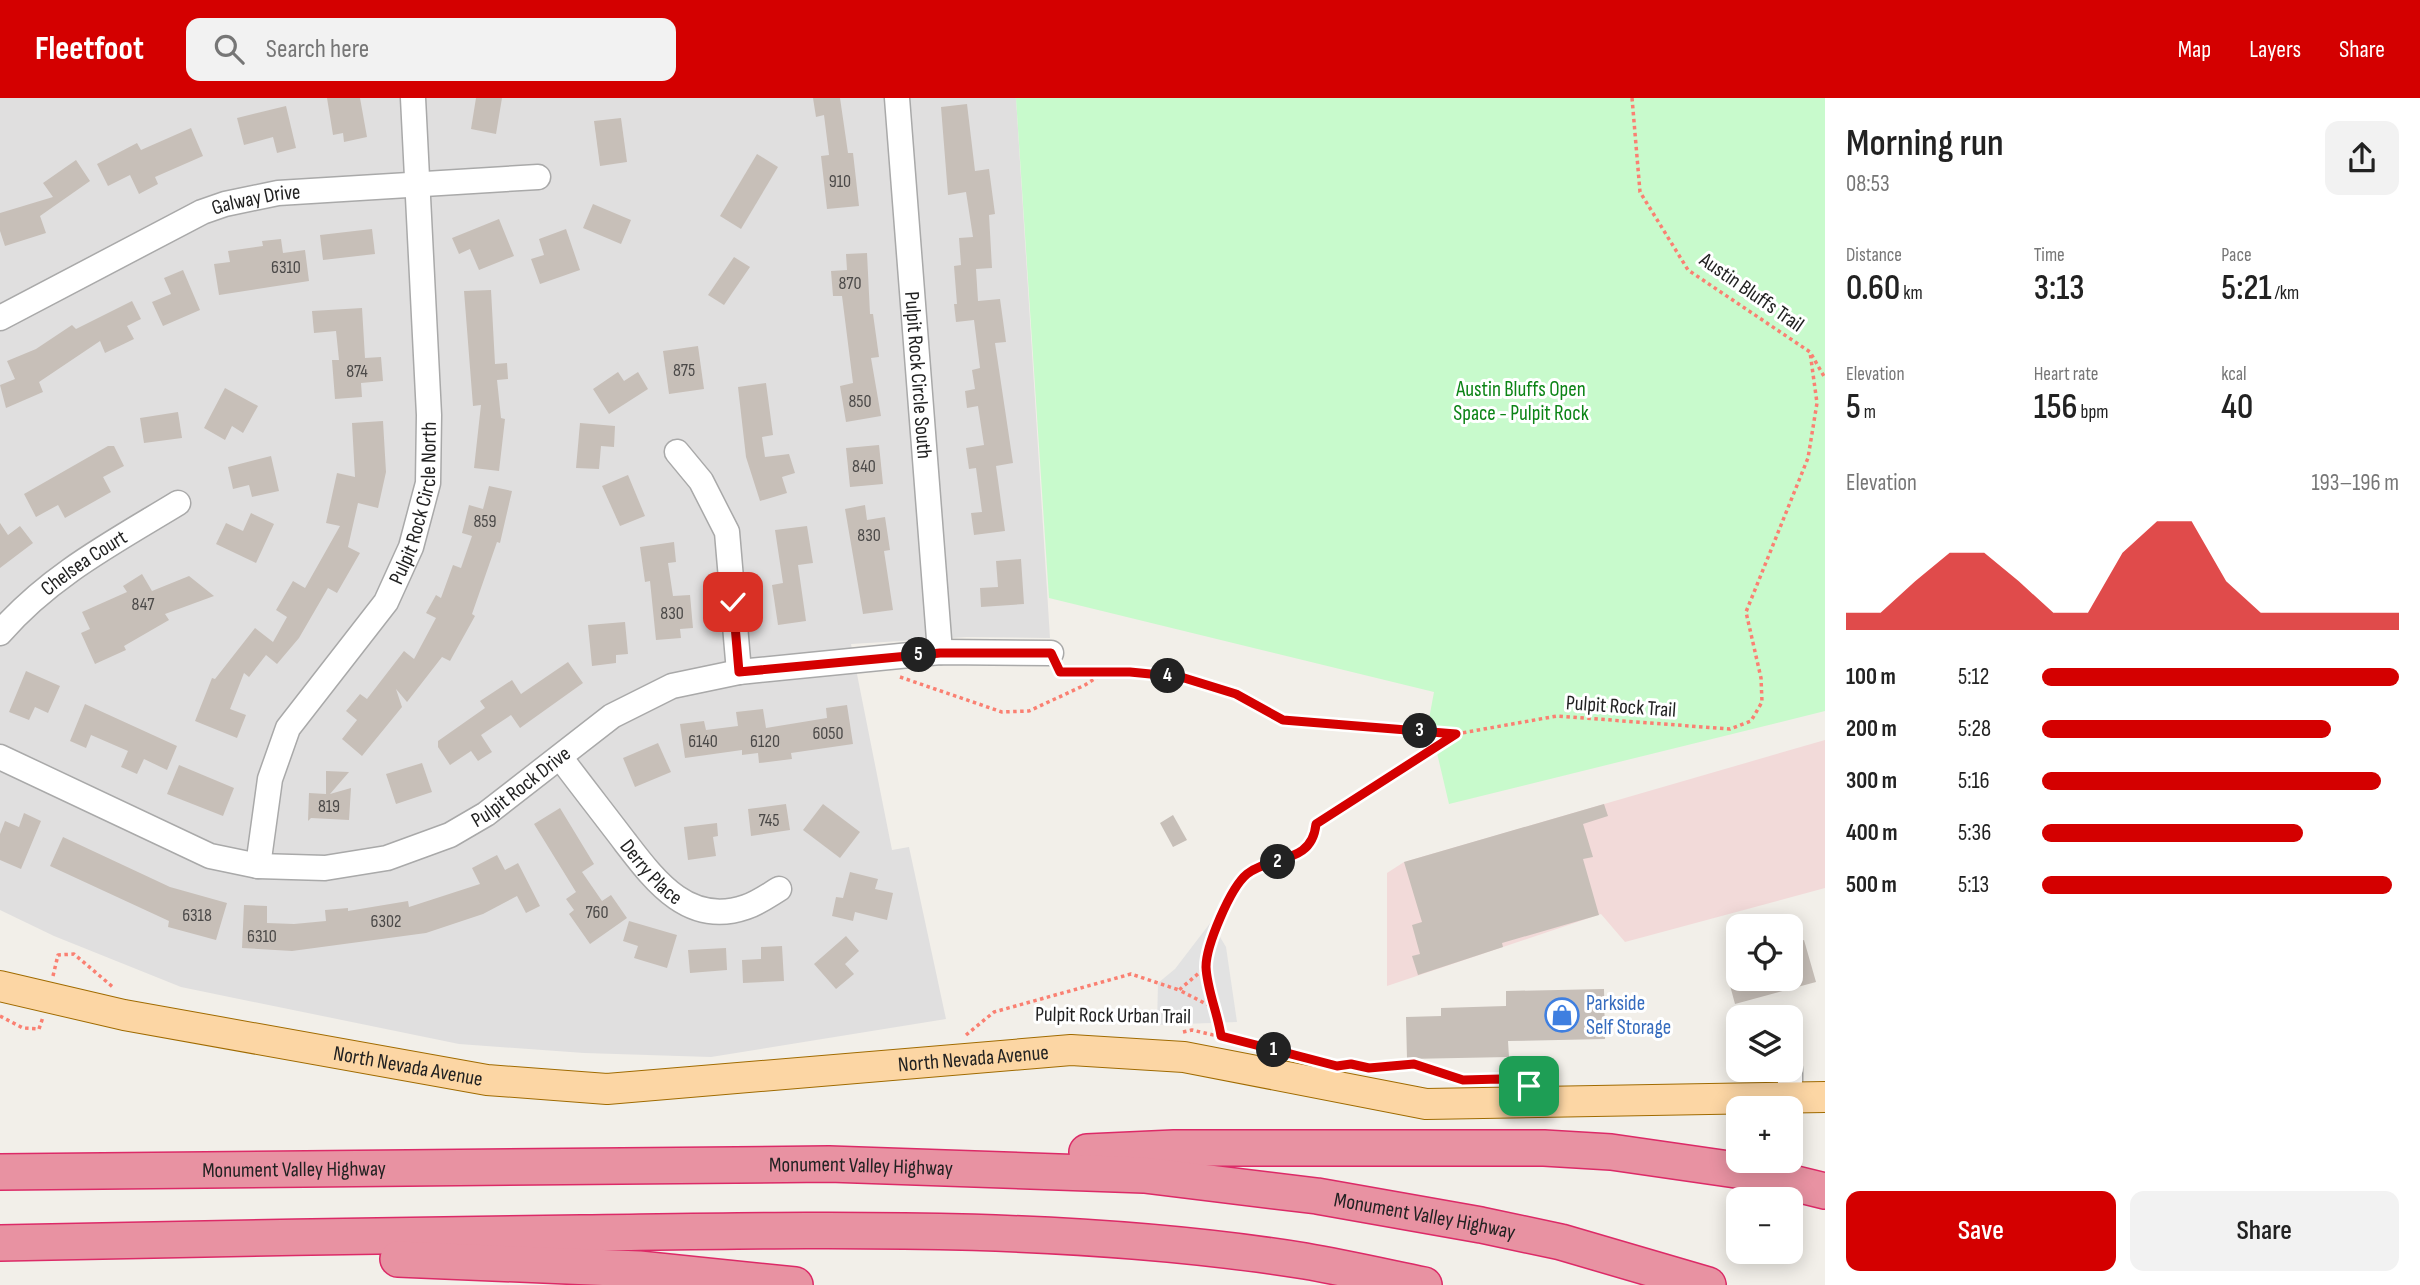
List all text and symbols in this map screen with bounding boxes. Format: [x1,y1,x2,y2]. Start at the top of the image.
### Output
search box [186,18,676,81]
text: Fleetfoot [35,29,144,69]
icon: search [210,30,248,68]
text: Search here [266,34,369,65]
text: Map [2178,35,2211,64]
text: Layers [2249,35,2301,64]
text: Share [2339,35,2385,64]
text: Morning run [1846,121,2004,166]
button: share [2325,121,2399,195]
text: 08:53 [1846,170,1890,198]
house number: 910 [829,171,851,192]
street label: Galway Drive [208,180,301,221]
text: Distance [1846,244,1902,267]
text: Time [2034,244,2065,267]
text: Pace [2221,244,2252,267]
street label: Austin Bluffs Trail [1694,247,1809,337]
house number: 6310 [271,257,301,278]
text: 0.60 [1846,267,1900,310]
text: 3:13 [2034,267,2085,310]
text: 5:21 [2221,267,2272,310]
house number: 870 [839,273,862,294]
text: km [1900,282,1923,305]
text: /km [2272,282,2299,305]
street label: Pulpit Rock Circle South [899,291,937,460]
house number: 875 [673,360,695,381]
house number: 874 [346,361,368,382]
text: Elevation [1846,363,1905,386]
text: Heart rate [2034,363,2099,386]
text: kcal [2221,363,2246,386]
park label: Austin Bluffs Open Space - Pulpit Rock [1453,377,1589,426]
text: 5 [1846,386,1861,429]
text: 156 [2034,386,2078,429]
text: 40 [2221,386,2253,429]
house number: 850 [848,391,872,412]
text: m [1861,401,1876,424]
text: bpm [2078,401,2109,424]
street label: Pulpit Rock Circle North [384,422,442,588]
house number: 840 [852,456,876,477]
text: Elevation [1846,469,1917,497]
text: 193–196 m [2312,469,2399,497]
house number: 859 [473,511,497,532]
street label: Chelsea Court [36,525,132,601]
house number: 830 [857,525,881,546]
pin [703,572,763,632]
icon: check [714,583,752,621]
house number: 847 [132,594,155,615]
house number: 830 [660,603,684,624]
pin: 5 [902,638,936,672]
text: 5 [914,643,923,666]
pin: 4 [1150,658,1186,694]
text: 100 m [1846,663,1896,691]
text: 5:12 [1958,663,1989,691]
text: 4 [1163,664,1172,687]
street label: Pulpit Rock Trail [1565,690,1677,723]
pin: 3 [1402,714,1438,748]
text: 200 m [1846,715,1897,743]
text: 5:28 [1958,715,1991,743]
text: 3 [1415,719,1424,742]
house number: 6050 [812,723,844,744]
house number: 6140 [688,731,718,752]
house number: 6120 [750,731,780,752]
street label: Pulpit Rock Drive [467,741,576,833]
text: 300 m [1846,767,1897,795]
text: 5:16 [1958,767,1990,795]
house number: 819 [318,796,340,817]
house number: 745 [758,810,780,831]
text: 400 m [1846,819,1897,847]
text: 5:36 [1958,819,1991,847]
street label: Derry Place [615,835,687,910]
pin: 2 [1260,844,1296,880]
text: 2 [1273,850,1282,873]
text: 500 m [1846,871,1897,899]
text: 5:13 [1958,871,1989,899]
house number: 760 [585,902,609,923]
house number: 6318 [182,905,212,926]
house number: 6302 [371,911,401,932]
map controls [1726,914,1803,1264]
button: locate [1726,914,1803,991]
house number: 6310 [247,926,277,947]
place label: Parkside Self Storage [1586,991,1671,1040]
shop icon: Parkside Self Storage [1543,996,1581,1034]
street label: Pulpit Rock Urban Trail [1035,1002,1191,1029]
button: layers [1726,1005,1803,1082]
pin: 1 [1256,1032,1292,1068]
text: 1 [1270,1038,1277,1061]
street label: North Nevada Avenue [897,1040,1050,1077]
street label: North Nevada Avenue [332,1041,485,1092]
pin [1499,1056,1559,1116]
icon: arrive [1510,1067,1548,1105]
button: + [1726,1096,1803,1173]
street label: Monument Valley Highway [769,1152,953,1181]
street label: Monument Valley Highway [202,1156,386,1183]
street label: Monument Valley Highway [1332,1187,1518,1245]
button: − [1726,1187,1803,1264]
button: Save [1846,1191,2116,1271]
button: Share [2130,1191,2399,1271]

